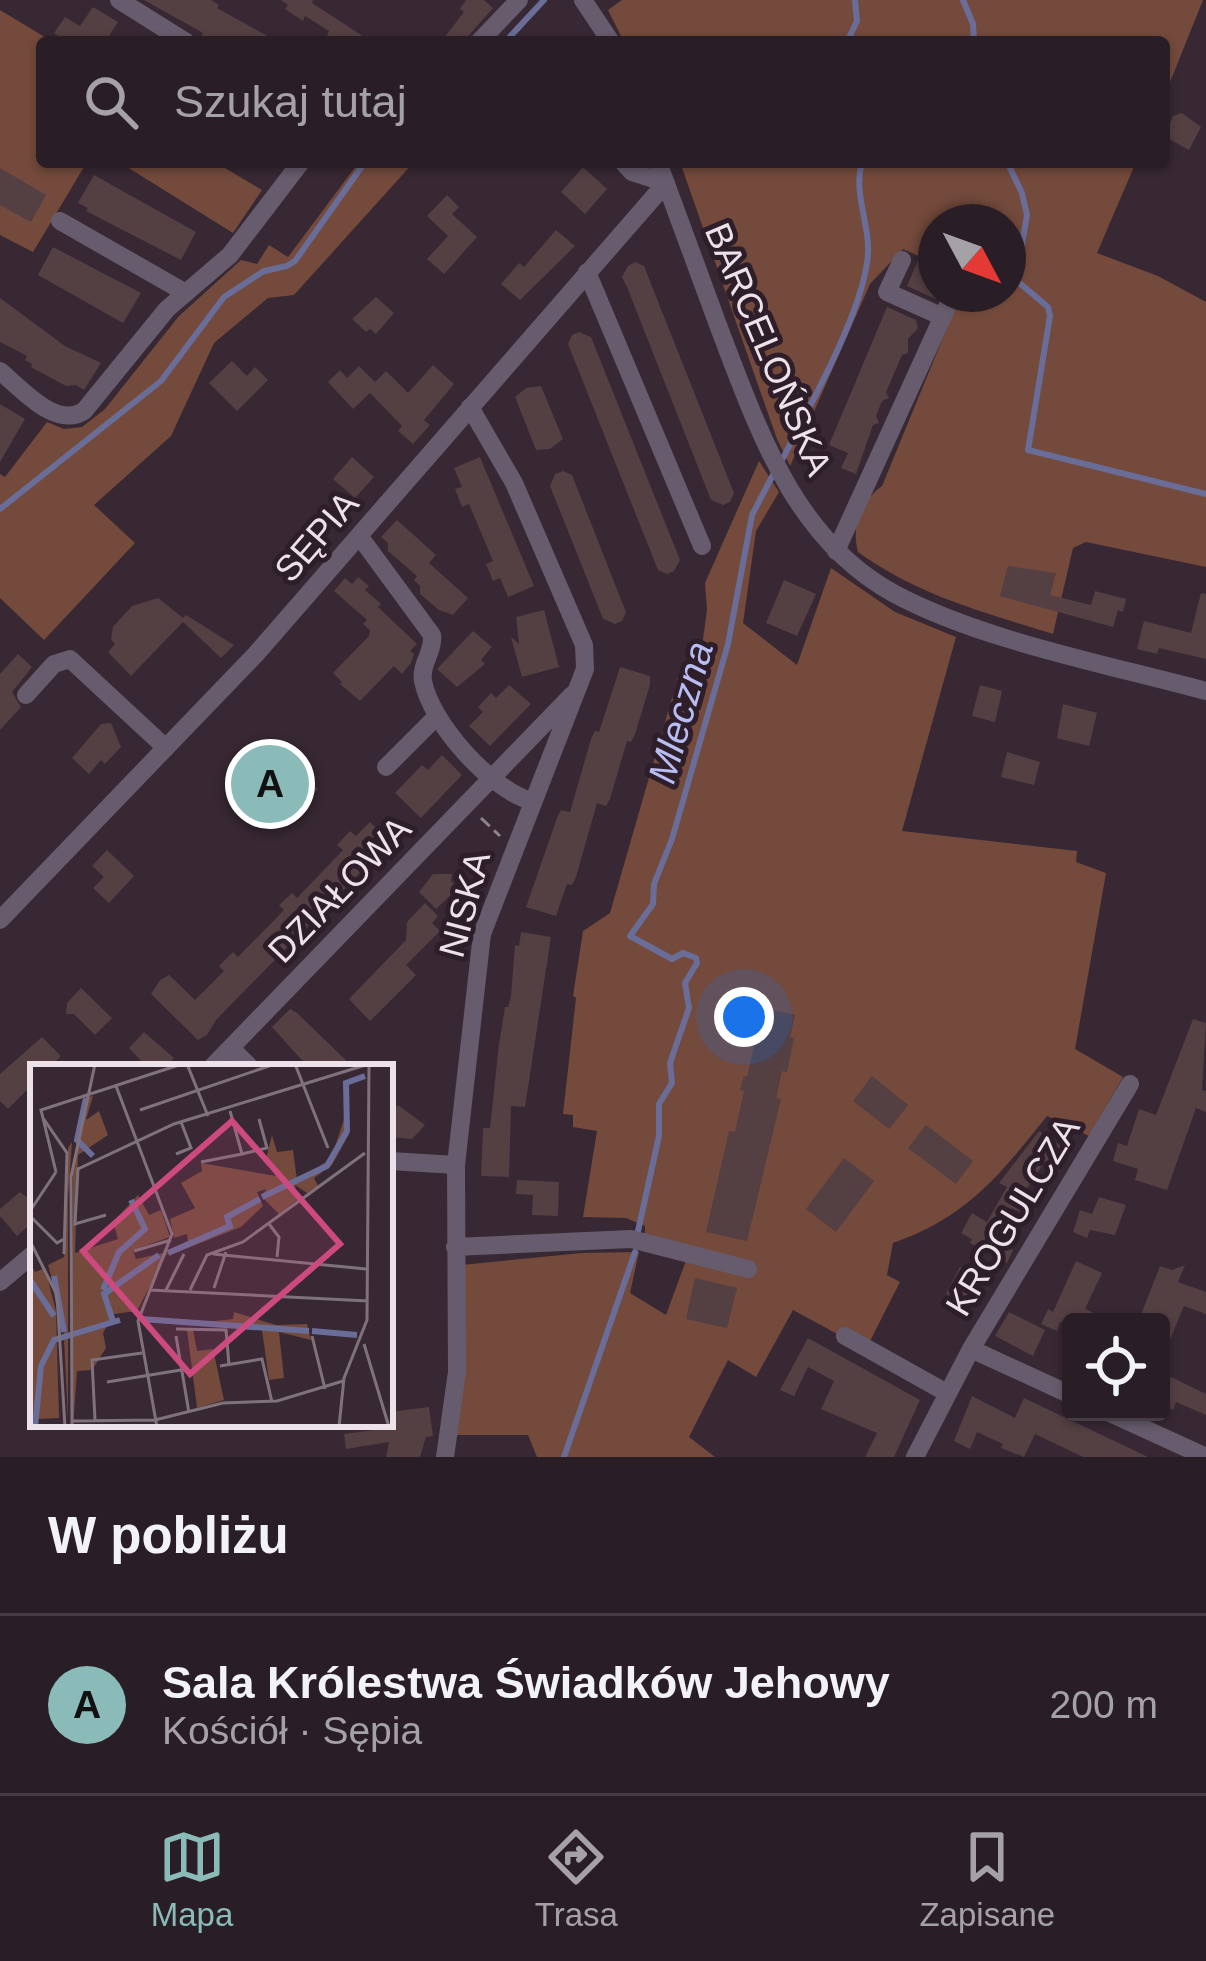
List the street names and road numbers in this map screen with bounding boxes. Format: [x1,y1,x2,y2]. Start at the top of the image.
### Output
street label: BARCELOŃSKA [697,217,840,482]
street label: SĘPIA [266,483,367,590]
street label: DZIAŁOWA [260,808,419,971]
street label: NISKA [431,847,498,962]
street label: KROGULCZA [937,1110,1088,1323]

